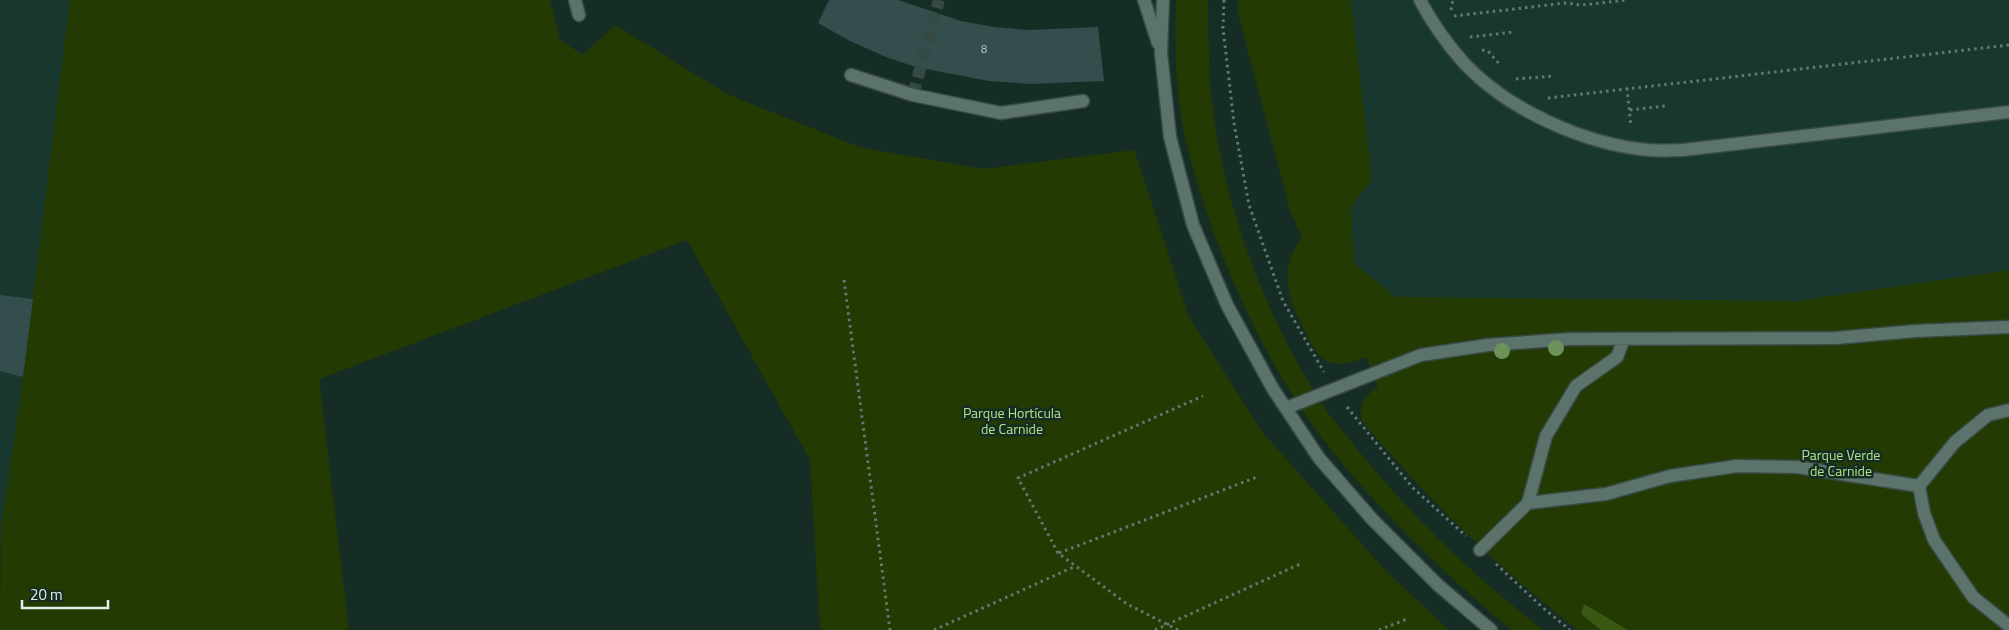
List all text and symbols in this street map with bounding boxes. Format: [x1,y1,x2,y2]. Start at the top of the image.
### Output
house number: 8 [981,41,987,57]
park label: Parque Hortícula de Carnide [963,402,1061,439]
park label: Parque Verde de Carnide [1802,444,1880,481]
scale bar [22,578,109,610]
text: 20 m [30,583,63,606]

